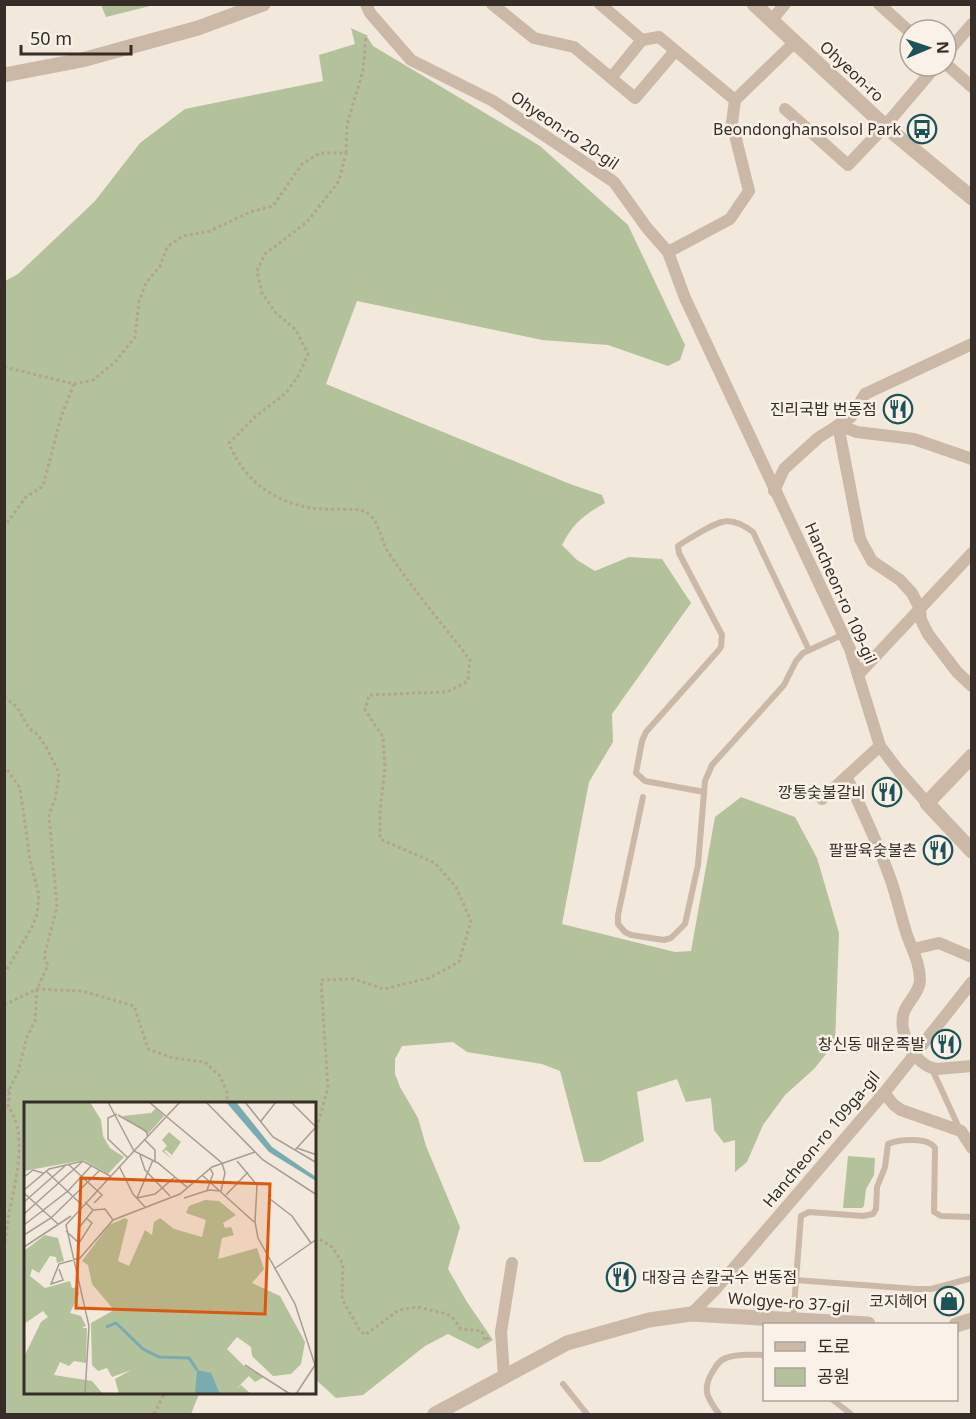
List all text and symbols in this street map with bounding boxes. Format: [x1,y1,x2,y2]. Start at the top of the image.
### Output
scale bar [21,18,130,56]
north arrow [898,18,958,78]
text: 50 m [30,26,72,50]
street label: Ohyeon-ro [815,36,889,106]
text: N [932,41,954,54]
street label: Ohyeon-ro 20-gil [507,86,623,174]
bus stop icon: Beondonghansolsol Park [906,113,938,145]
place label: Beondonghansolsol Park [713,118,901,140]
restaurant icon: 진리국밥 번동점 [882,393,914,425]
place label: 진리국밥 번동점 [770,398,877,420]
street label: Hancheon-ro 109-gil [800,519,882,667]
restaurant icon: 깡통숯불갈비 [871,776,903,808]
place label: 깡통숯불갈비 [778,781,866,803]
restaurant icon: 팔팔육숯불촌 [922,834,954,866]
place label: 팔팔육숯불촌 [829,839,917,861]
restaurant icon: 창신동 매운족발 [930,1028,962,1060]
place label: 창신동 매운족발 [818,1033,925,1055]
street label: Hancheon-ro 109ga-gil [757,1066,885,1212]
inset map [24,1102,316,1395]
restaurant icon: 대장금 손칼국수 번동점 [605,1261,637,1293]
place label: 대장금 손칼국수 번동점 [642,1266,798,1288]
shop icon: 코지헤어 [933,1285,965,1317]
street label: Wolgye-ro 37-gil [727,1287,851,1317]
place label: 코지헤어 [869,1290,928,1312]
legend [763,1323,958,1401]
text: 도로 [817,1334,850,1358]
text: 공원 [817,1364,850,1388]

